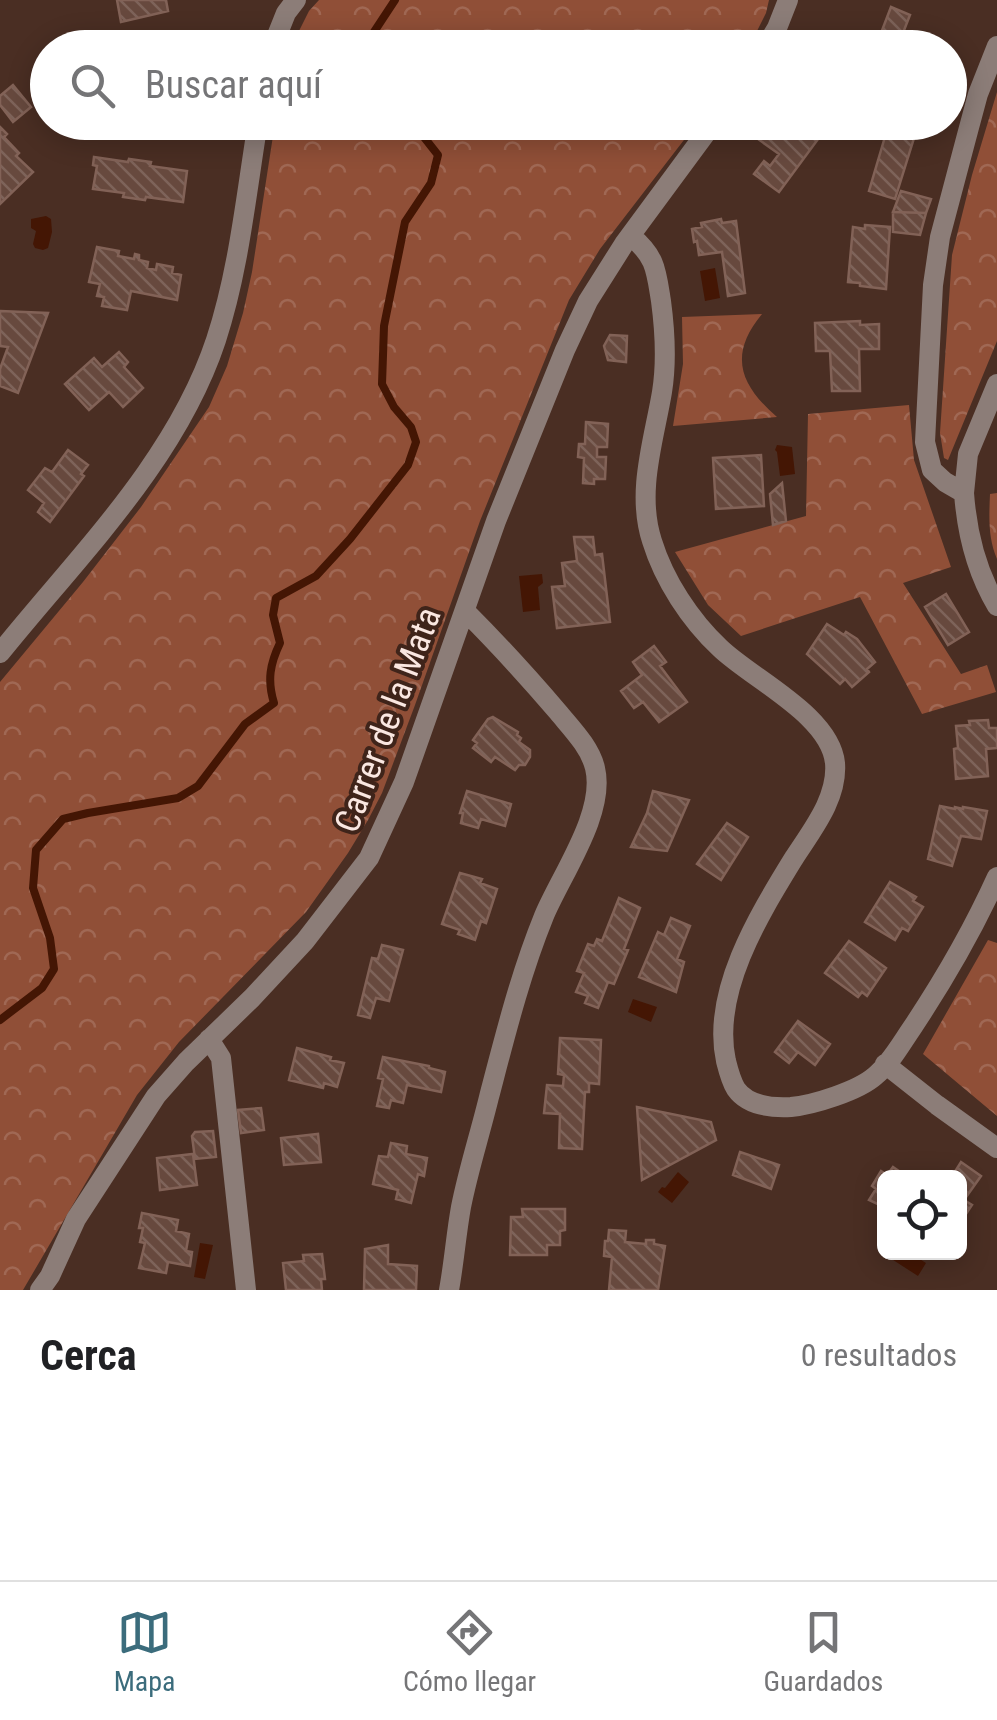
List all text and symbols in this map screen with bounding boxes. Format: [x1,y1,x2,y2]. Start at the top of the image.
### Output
search box [30,30,967,140]
icon: search [65,58,120,113]
text: Buscar aquí [145,63,322,107]
street label: Carrer de la Mata [326,602,450,838]
map controls [877,1170,967,1260]
button: locate [877,1170,967,1260]
text: Cerca [40,1331,137,1380]
text: 0 resultados [801,1336,957,1374]
tab: Mapa [114,1605,175,1698]
tab: Cómo llegar [403,1605,536,1698]
tab: Guardados [763,1605,883,1698]

